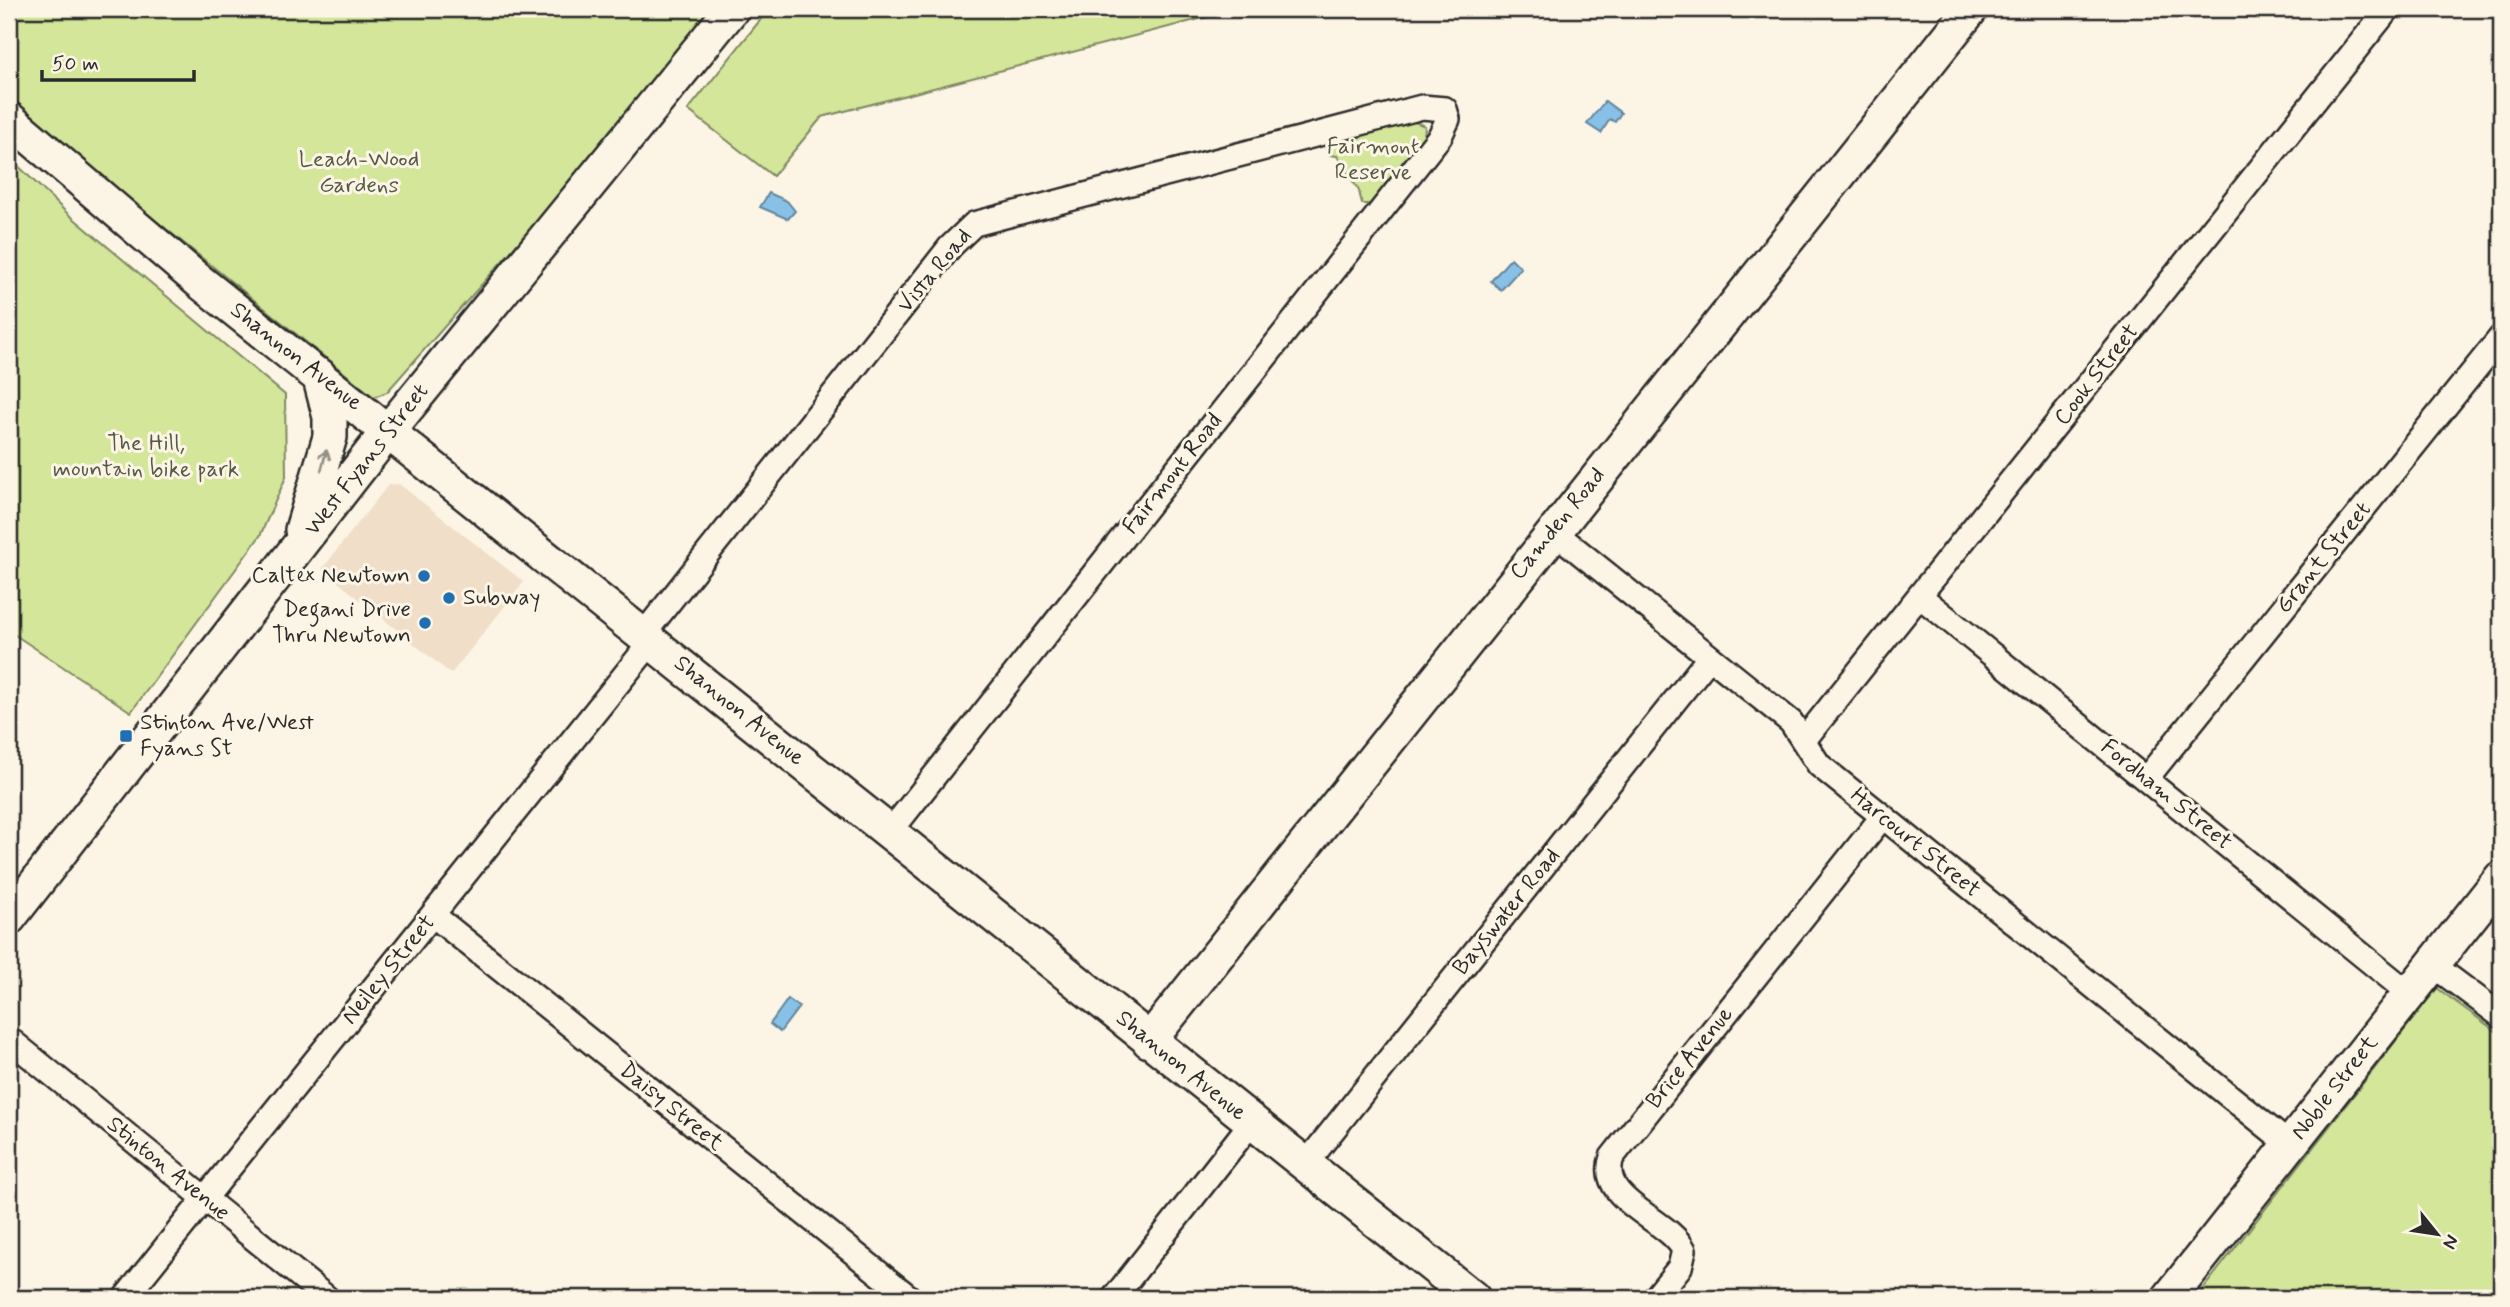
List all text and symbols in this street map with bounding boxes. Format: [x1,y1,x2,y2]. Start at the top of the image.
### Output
scale bar [42,38,194,82]
text: 50 m [52,50,99,78]
park label: Fairmont Reserve [1327,132,1419,188]
park label: Leach-Wood Gardens [299,145,419,201]
street label: Vista Road [891,222,979,320]
street label: Shannon Avenue [224,296,369,418]
street label: Cook Street [2048,318,2146,432]
street label: West Fyans Street [298,378,436,542]
street label: Fairmont Road [1116,407,1230,541]
park label: The Hill, mountain bike park [53,429,239,485]
one-way arrow [318,449,331,472]
street label: Camden Road [1503,462,1613,586]
street label: Grant Street [2270,496,2378,620]
place label: Caltex Newtown [252,561,410,591]
marker: Caltex Newtown [416,568,432,584]
place label: Subway [463,583,540,613]
marker: Subway [441,590,457,606]
place label: Degani Drive Thru Newtown [272,595,411,651]
marker: Degani Drive Thru Newtown [417,615,433,631]
street label: Shannon Avenue [667,649,811,773]
place label: Stinton Ave/West Fyans St [140,708,314,764]
marker: Stinton Ave/West Fyans St [118,728,134,744]
street label: Fordham Street [2094,733,2238,857]
street label: Harcourt Street [1844,781,1987,905]
street label: Bayswater Road [1446,842,1568,982]
street label: Neiley Street [335,909,443,1031]
street label: Brice Avenue [1640,1001,1741,1115]
street label: Shannon Avenue [1109,1004,1253,1128]
street label: Noble Street [2285,1029,2386,1147]
street label: Daisy Street [613,1056,730,1159]
street label: Stinton Avenue [100,1110,236,1228]
north arrow [2402,1198,2472,1268]
text: N [2436,1230,2464,1253]

